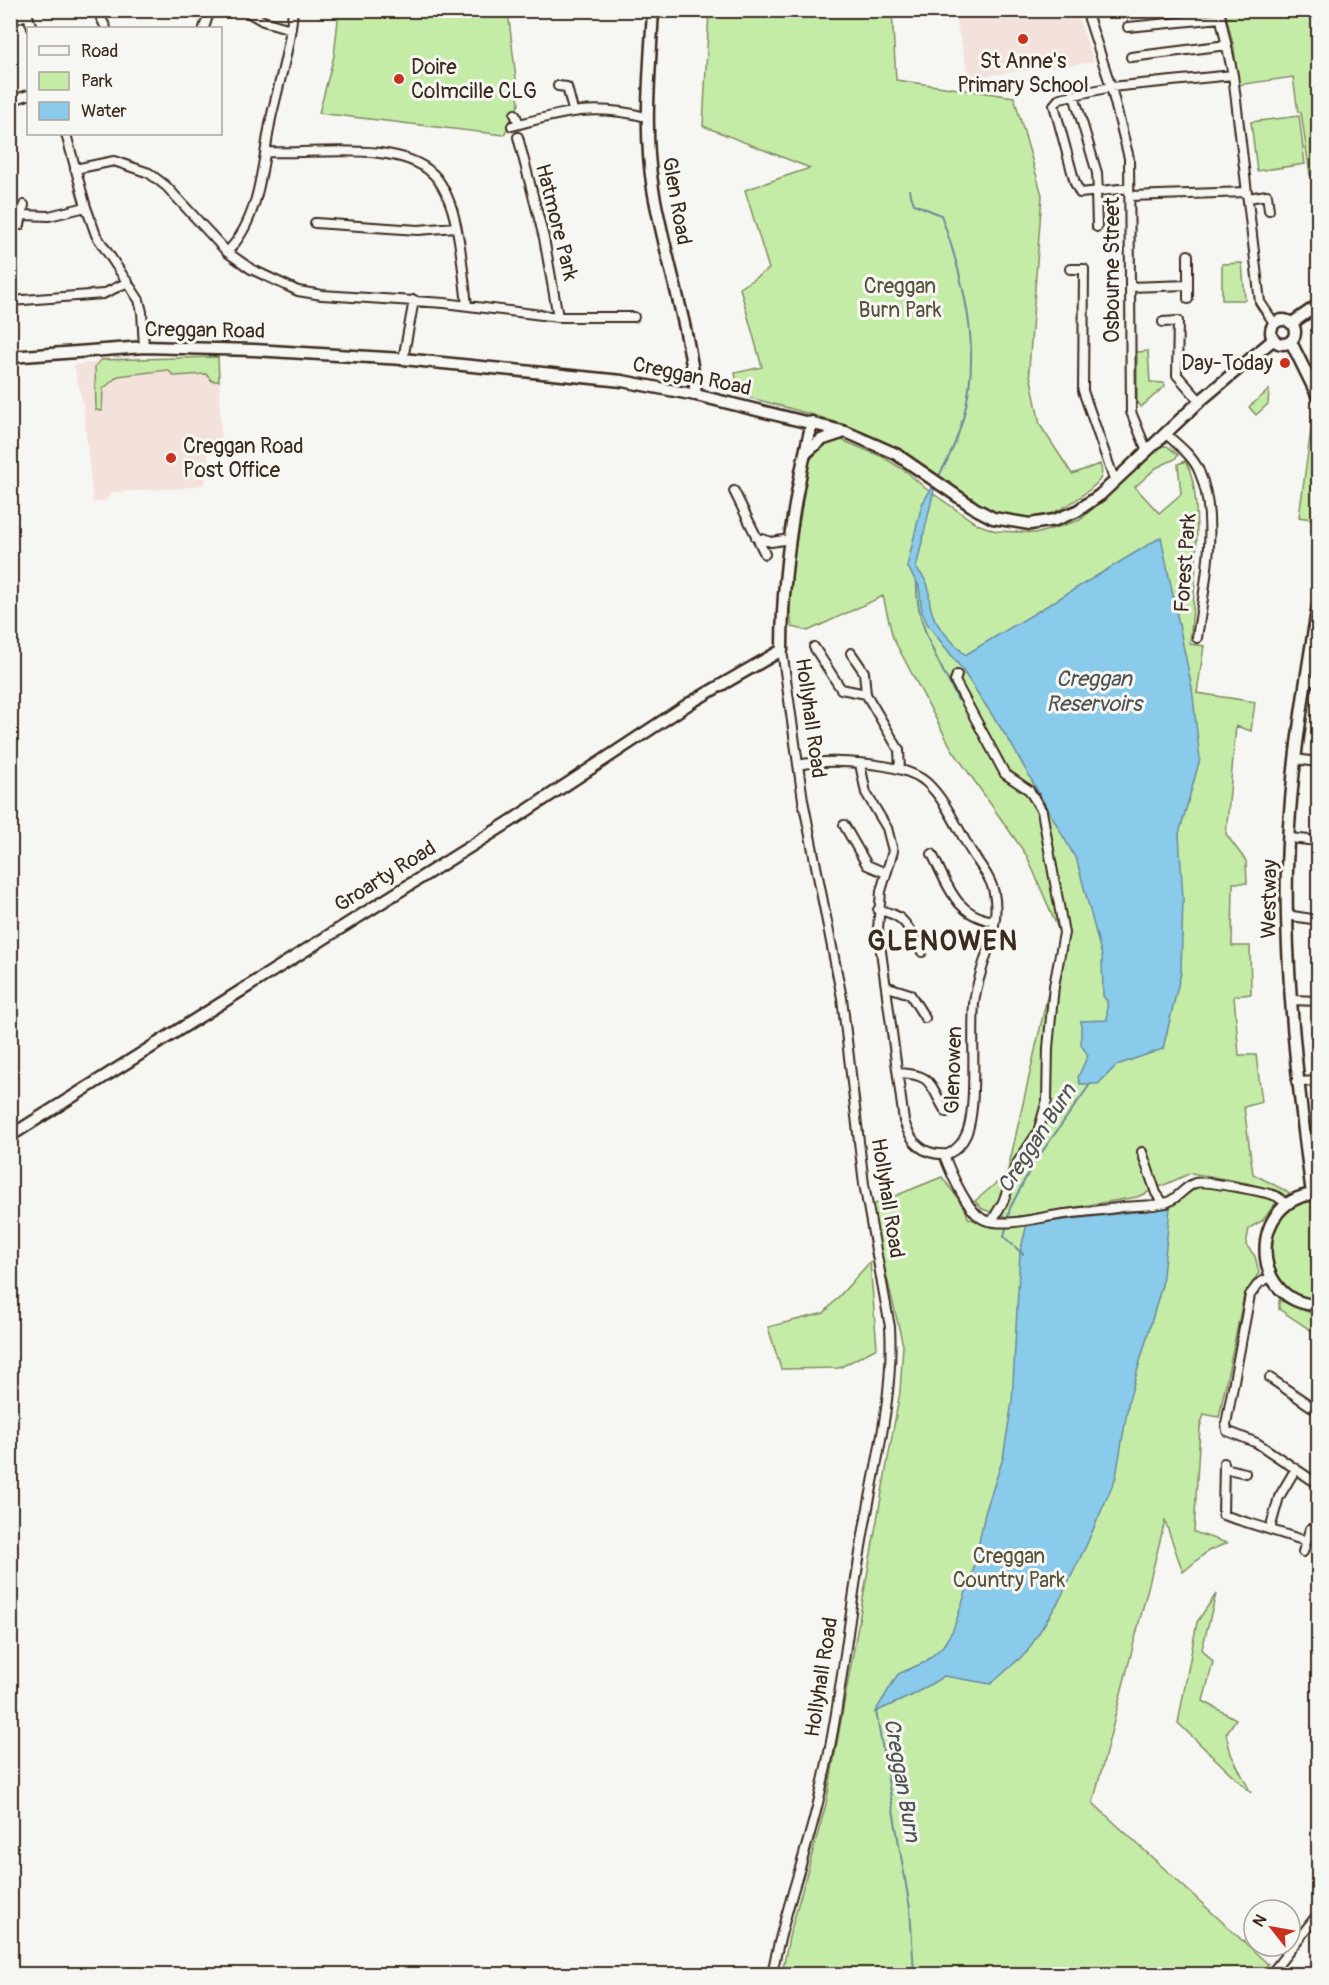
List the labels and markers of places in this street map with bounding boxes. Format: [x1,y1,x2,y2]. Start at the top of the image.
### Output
marker: St Anne's Primary School [1016,32,1030,46]
place label: St Anne's Primary School [957,48,1089,99]
place label: Doire Colmcille CLG [411,54,537,105]
marker: Doire Colmcille CLG [392,72,406,86]
place label: Day-Today [1181,350,1273,377]
marker: Day-Today [1278,356,1292,370]
place label: Creggan Road Post Office [183,433,304,484]
marker: Creggan Road Post Office [164,451,178,465]

